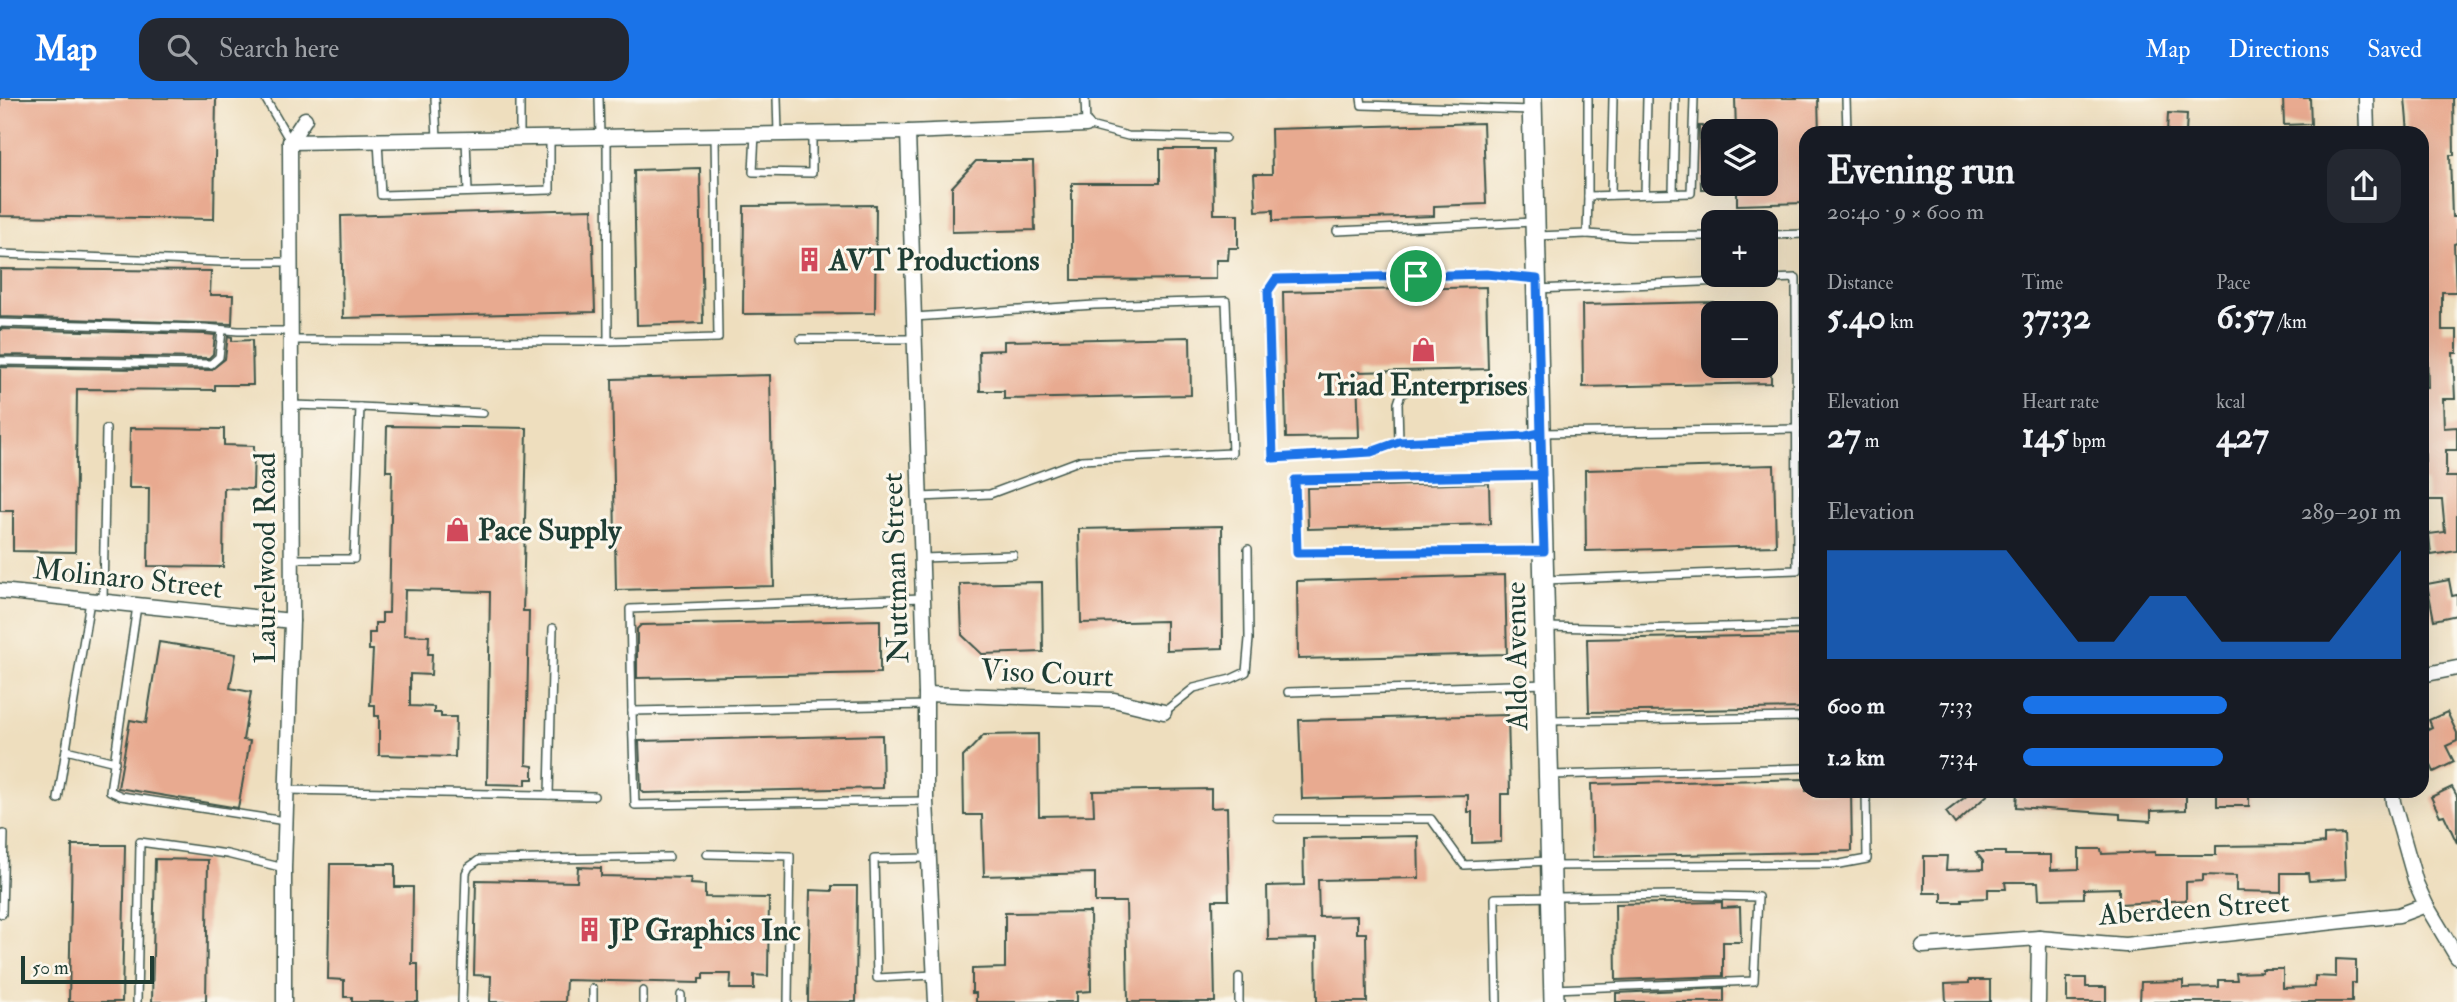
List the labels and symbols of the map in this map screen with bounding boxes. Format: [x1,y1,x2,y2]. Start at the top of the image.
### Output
place label: AVT Productions [827,242,1040,279]
building icon: AVT Productions [795,246,823,274]
pin [1386,246,1446,306]
shop icon: Triad Enterprises [1409,336,1437,364]
place label: Triad Enterprises [1317,367,1528,404]
street label: Laurelwood Road [247,452,284,664]
street label: Nuttman Street [874,472,917,664]
place label: Pace Supply [478,512,623,549]
shop icon: Pace Supply [444,516,472,544]
street label: Molinaro Street [31,550,225,607]
street label: Aldo Avenue [1497,581,1536,732]
street label: Viso Court [980,652,1115,695]
street label: Aberdeen Street [2096,883,2291,934]
place label: JP Graphics Inc [607,912,801,949]
building icon: JP Graphics Inc [575,916,603,944]
scale bar [21,953,154,985]

